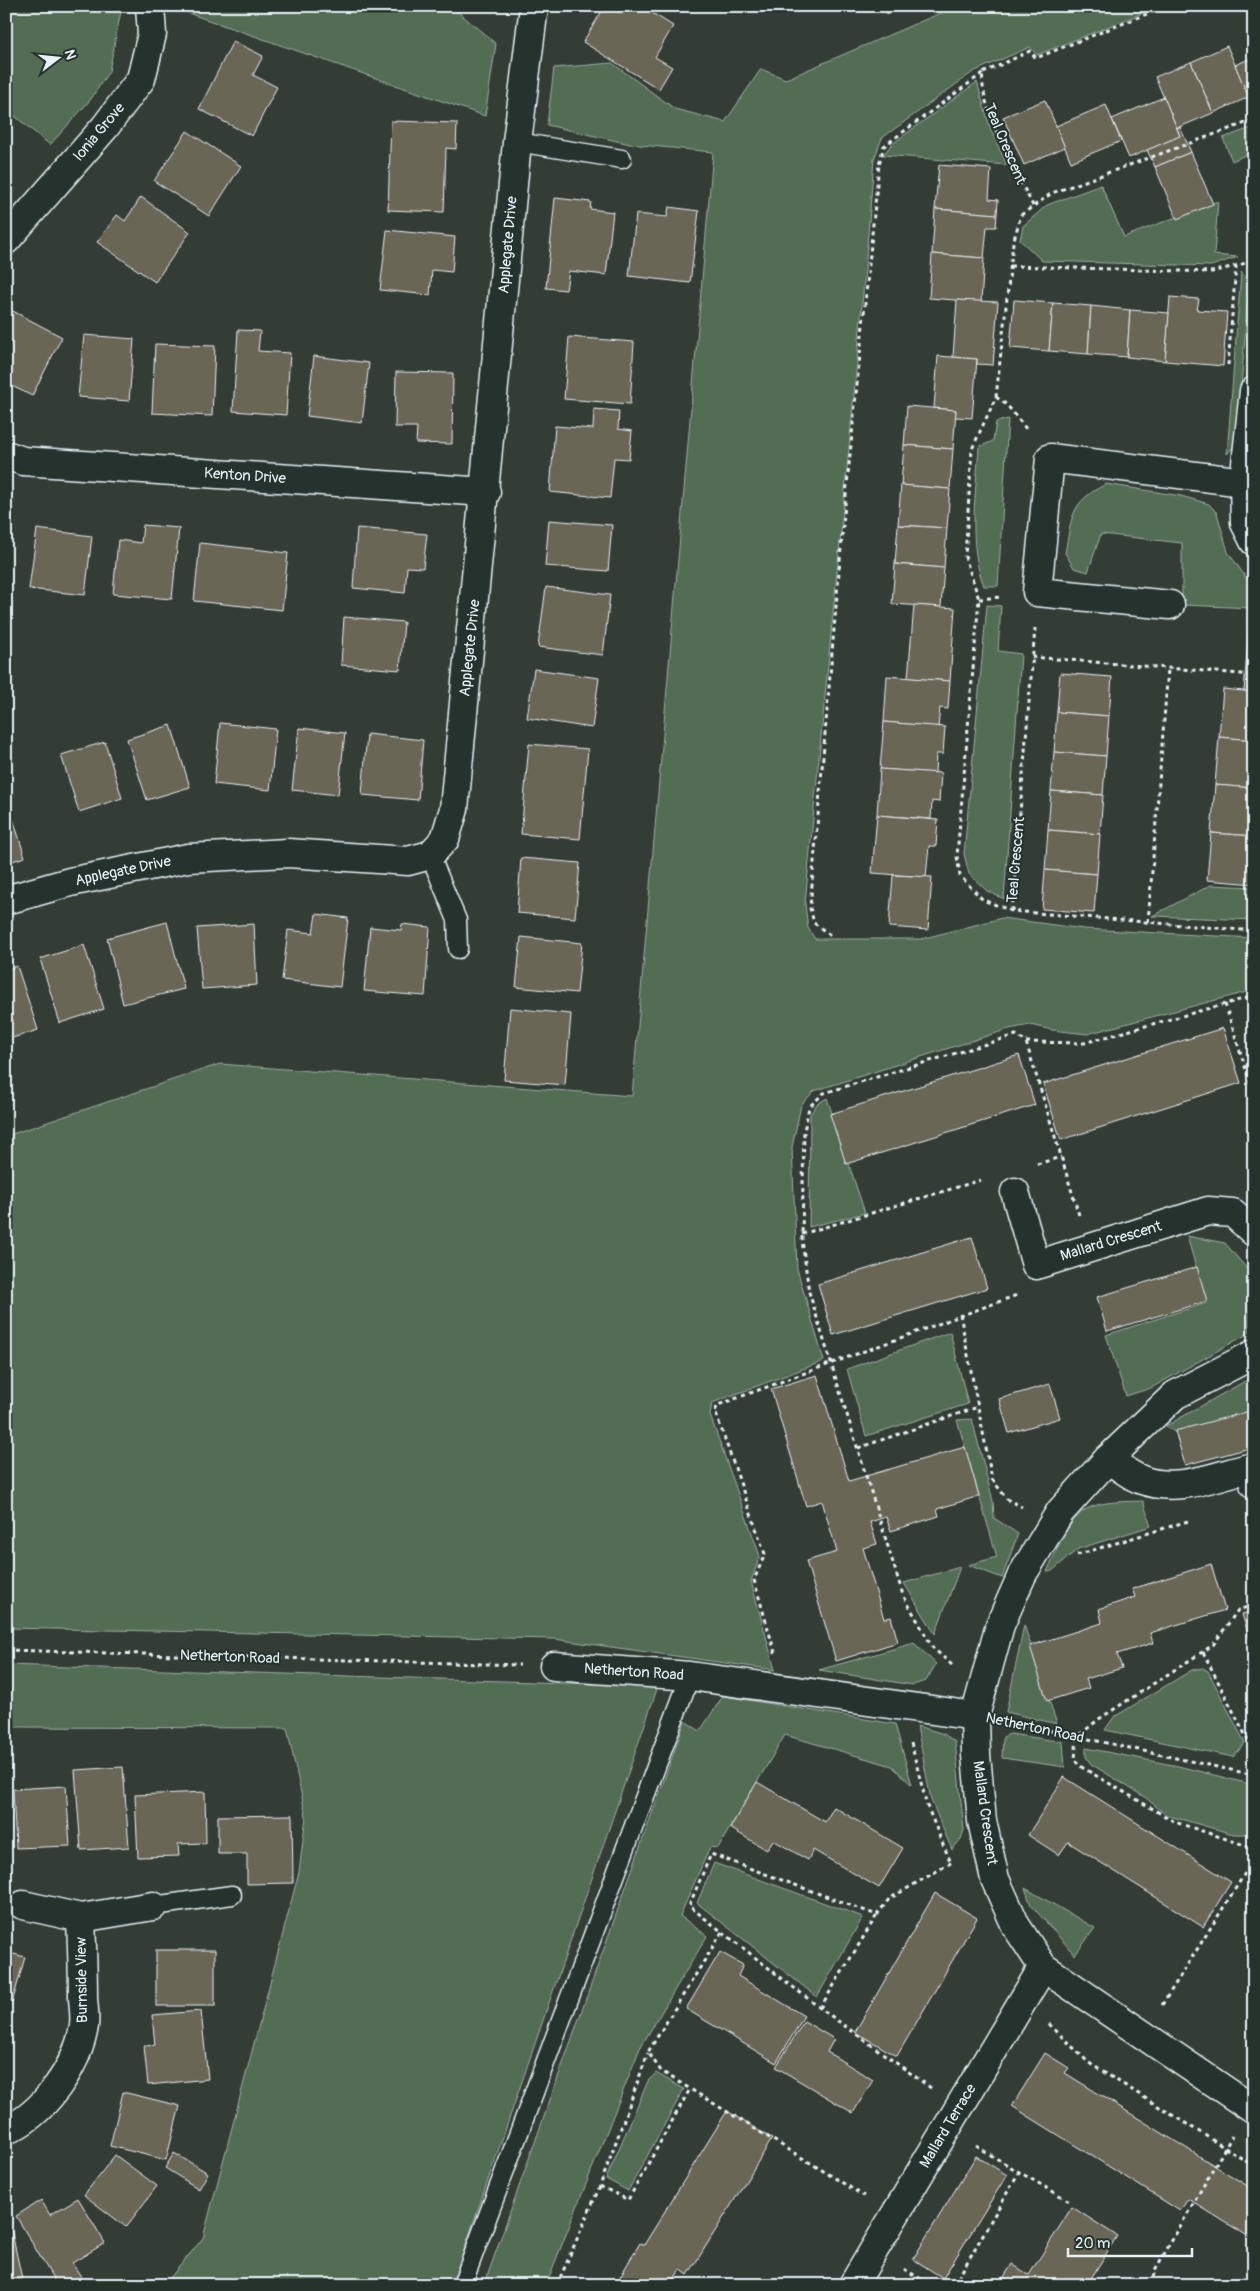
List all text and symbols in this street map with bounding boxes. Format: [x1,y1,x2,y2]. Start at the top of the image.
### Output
north arrow [32,32,82,82]
text: N [61,48,79,61]
street label: Ionia Grove [69,98,129,165]
street label: Teal Crescent [979,101,1031,188]
street label: Applegate Drive [494,195,522,294]
street label: Kenton Drive [203,464,287,488]
street label: Applegate Drive [455,598,485,698]
street label: Teal Crescent [1003,815,1029,904]
street label: Applegate Drive [73,851,173,890]
street label: Mallard Crescent [1058,1216,1165,1265]
street label: Netherton Road [180,1646,280,1668]
street label: Netherton Road [583,1659,685,1685]
street label: Netherton Road [984,1708,1086,1748]
street label: Mallard Crescent [968,1760,1002,1867]
street label: Burnside View [72,1937,92,2023]
street label: Mallard Terrace [915,2080,981,2172]
scale bar [1068,2226,1191,2258]
text: 20 m [1075,2234,1110,2253]

